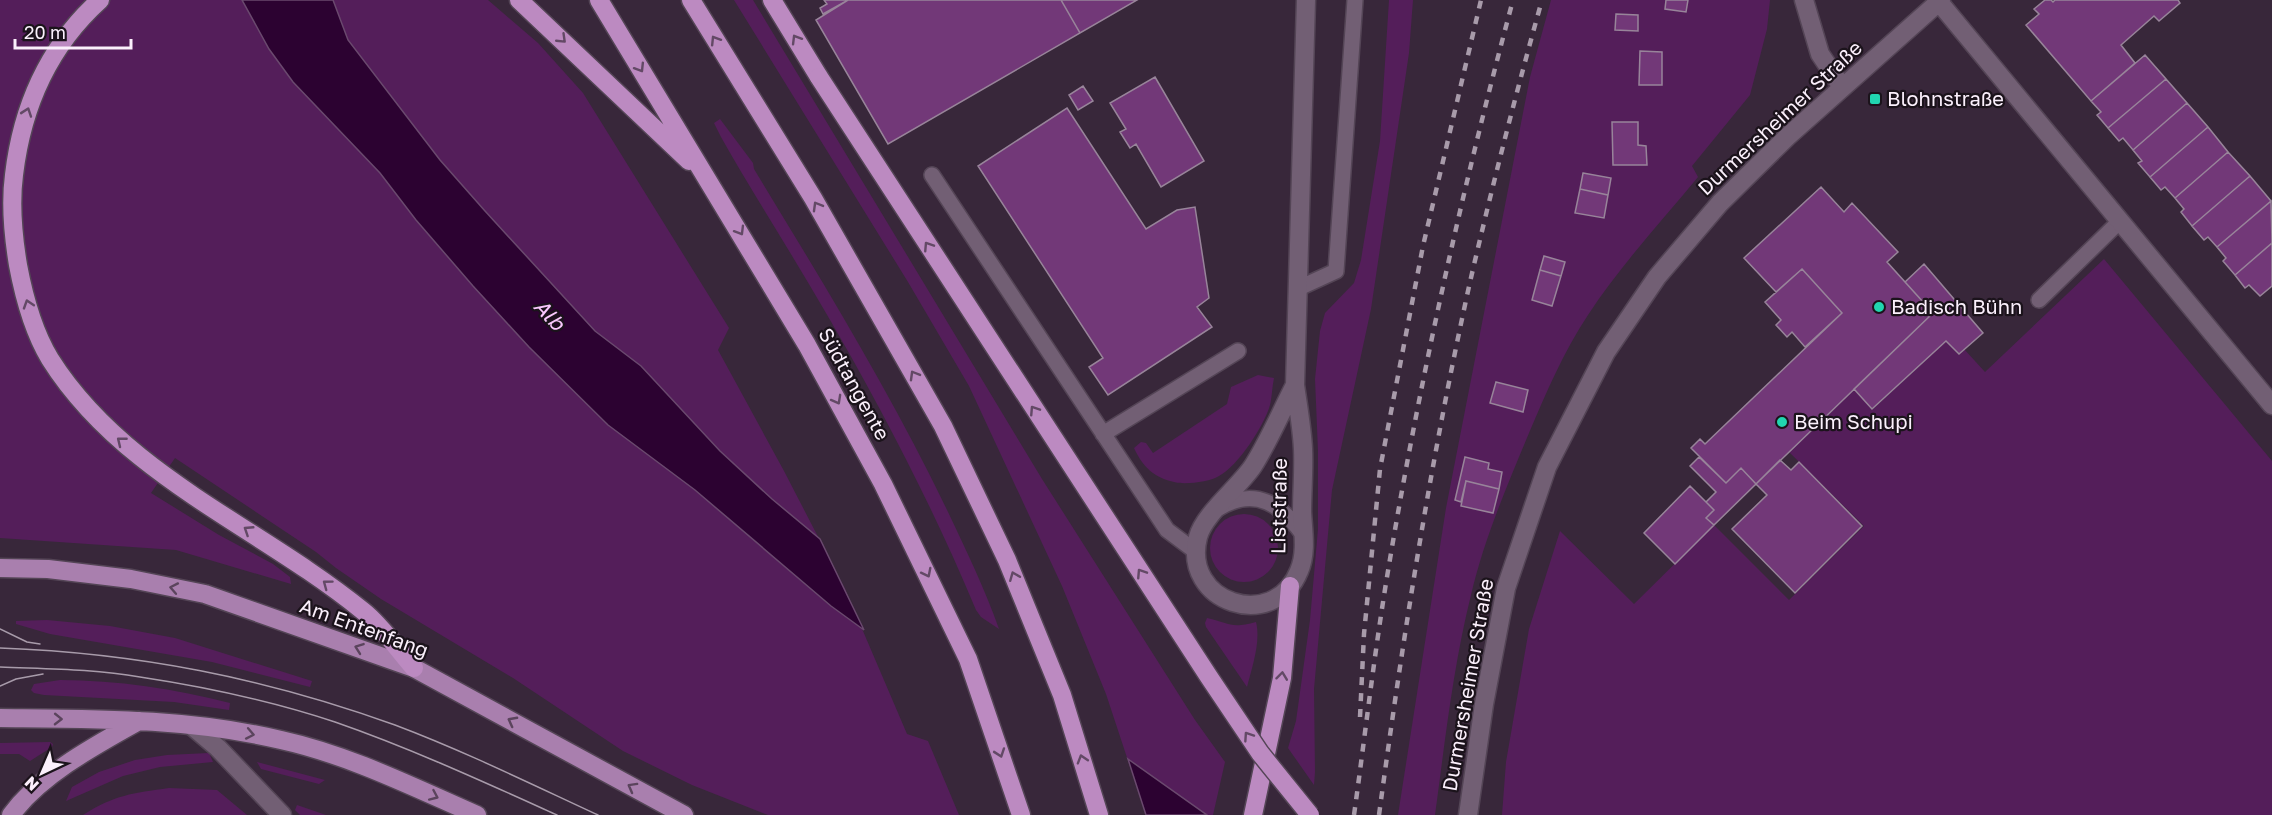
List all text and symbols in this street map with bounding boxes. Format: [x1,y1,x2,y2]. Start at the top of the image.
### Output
scale bar [15,12,130,50]
text: 20 m [24,21,66,43]
one-way arrow [556,32,566,43]
one-way arrow [791,35,803,45]
street label: Durmersheimer Straße [1692,35,1866,200]
one-way arrow [711,36,723,46]
one-way arrow [632,62,644,72]
place label: Blohnstraße [1887,86,2004,110]
marker: Blohnstraße [1868,92,1882,106]
one-way arrow [20,107,32,118]
one-way arrow [813,202,824,212]
one-way arrow [733,225,744,235]
one-way arrow [924,242,936,252]
water label: Alb [529,293,572,337]
place label: Badisch Bühn [1891,294,2022,318]
one-way arrow [22,299,35,310]
marker: Badisch Bühn [1872,300,1886,314]
street label: Südtangente [814,323,896,444]
one-way arrow [910,371,921,381]
one-way arrow [830,394,841,404]
one-way arrow [1030,406,1041,417]
place label: Beim Schupi [1794,409,1913,433]
marker: Beim Schupi [1775,415,1789,429]
one-way arrow [117,437,128,448]
street label: Liststraße [1265,458,1291,554]
one-way arrow [244,526,255,537]
one-way arrow [920,566,932,577]
one-way arrow [1137,569,1148,580]
one-way arrow [1009,572,1021,583]
street label: Durmersheimer Straße [1436,577,1498,793]
one-way arrow [323,581,334,592]
one-way arrow [169,582,179,595]
street label: Am Entenfang [297,593,432,661]
one-way arrow [354,643,365,656]
one-way arrow [1275,671,1287,680]
one-way arrow [54,712,63,725]
one-way arrow [508,717,518,728]
one-way arrow [245,727,255,740]
one-way arrow [1244,732,1256,742]
north arrow [12,743,72,803]
one-way arrow [993,747,1005,758]
one-way arrow [1077,754,1089,765]
text: N [20,772,43,795]
one-way arrow [628,783,639,794]
one-way arrow [428,789,439,801]

